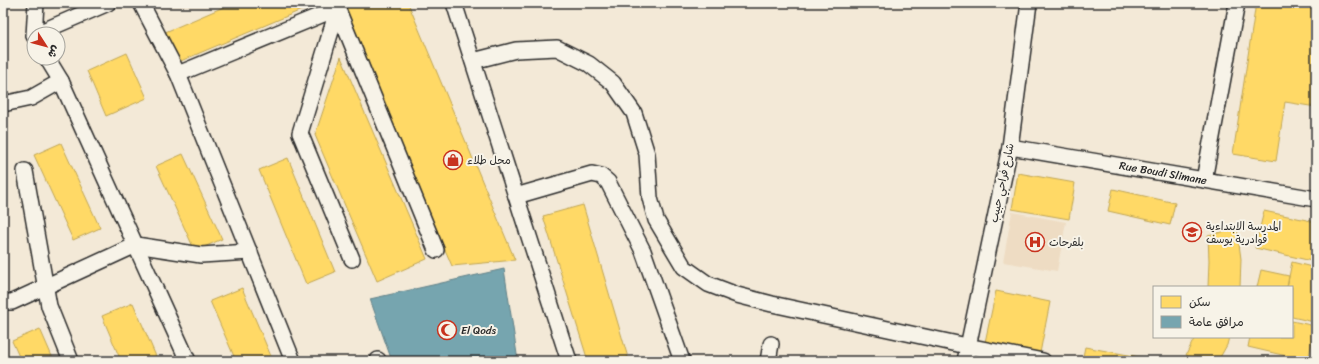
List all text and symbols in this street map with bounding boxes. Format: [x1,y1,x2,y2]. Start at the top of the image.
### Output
north arrow [26,26,66,66]
text: ش [42,41,65,62]
street label: شارع فراحي حبيب [984,142,1021,225]
shop icon: محل طلاء [442,149,464,171]
place label: محل طلاء [467,151,511,170]
street label: Rue Boudi Slimane [1118,156,1209,190]
place label: المدرسة الابتداءية قوادرية يوسف [1206,217,1281,249]
school or university icon: المدرسة الابتداءية قوادرية يوسف [1181,221,1203,243]
hospital icon: بلفرحات [1024,231,1046,253]
place label: بلفرحات [1049,233,1084,252]
legend [1153,286,1293,338]
text: سكن [1189,291,1211,313]
text: مرافق عامة [1189,311,1244,333]
mosque icon: El Qods [436,319,458,341]
place label: El Qods [461,321,497,340]

